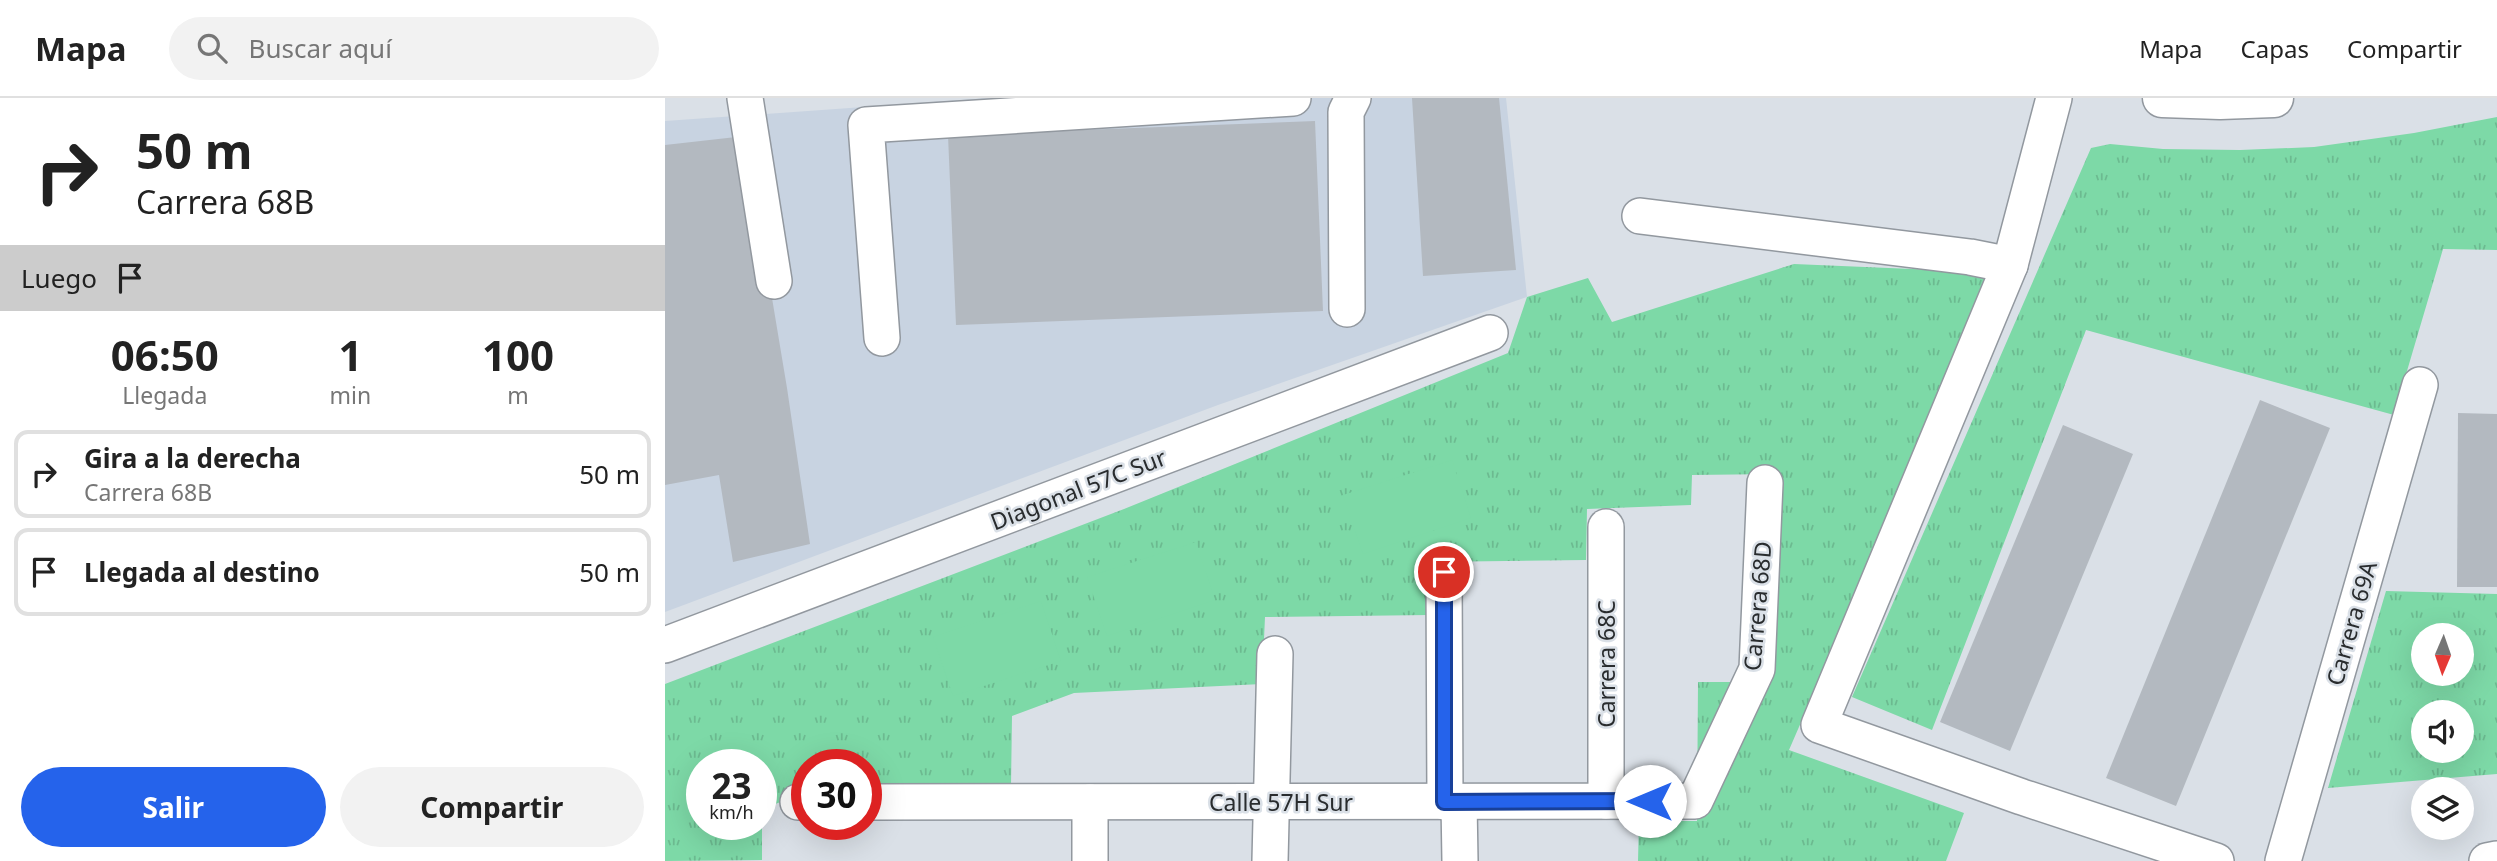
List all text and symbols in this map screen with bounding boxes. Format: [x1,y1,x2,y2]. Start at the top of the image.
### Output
search box [169,17,659,80]
text: Mapa [35,26,127,71]
icon: search [193,29,231,67]
text: Buscar aquí [249,30,392,66]
text: Mapa [2139,32,2203,65]
text: Capas [2241,32,2309,65]
text: Compartir [2347,32,2462,65]
text: 50 m [136,117,253,183]
icon: right [21,126,112,217]
text: Carrera 68B [136,180,314,223]
icon: arrive [111,259,149,297]
text: Luego [21,260,97,296]
text: 06:50 [111,326,219,383]
text: 1 [338,326,362,383]
text: 100 [482,326,554,383]
text: Llegada [122,379,207,411]
text: min [330,379,371,411]
text: m [507,379,529,411]
text: Gira a la derecha [84,440,301,476]
street label: Diagonal 57C Sur [985,441,1171,537]
icon: right [25,455,63,493]
text: 50 m [579,456,640,492]
text: Carrera 68B [84,476,212,508]
street label: Carrera 68D [1735,540,1779,672]
pin [1414,542,1474,602]
icon: arrive [25,553,63,591]
icon: arrive [1425,553,1463,591]
text: Llegada al destino [84,554,320,590]
text: 50 m [579,554,640,590]
street label: Carrera 69A [2318,557,2384,689]
street label: Carrera 68C [1590,600,1622,728]
north arrow [2411,623,2475,686]
map controls [2411,623,2474,840]
button: sound [2411,700,2474,763]
speed limit sign: 30 [791,749,882,840]
text: 23 [711,762,752,809]
position arrow [1613,764,1687,838]
button: Salir [21,767,326,847]
button: Compartir [340,767,644,847]
button: layers [2411,777,2474,840]
street label: Calle 57H Sur [1209,786,1353,818]
text: km/h [709,800,754,824]

